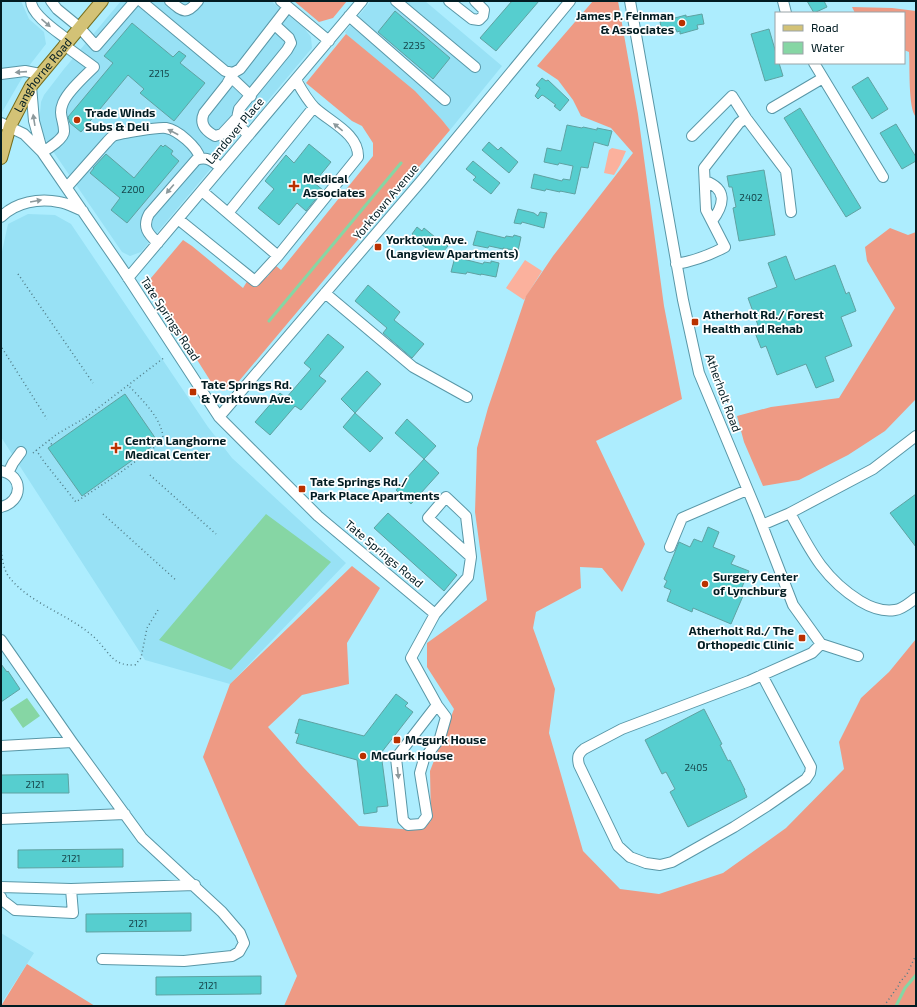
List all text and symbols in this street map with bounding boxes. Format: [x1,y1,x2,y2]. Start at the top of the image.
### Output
place label: James P. Feinman & Associates [576,8,674,36]
legend [775,12,905,64]
one-way arrow [41,18,52,27]
marker: James P. Feinman & Associates [677,18,687,28]
text: Road [811,20,839,34]
street label: Langhorne Road [11,35,74,114]
house number: 2235 [403,39,425,51]
text: Water [811,40,845,54]
house number: 2215 [149,67,169,79]
one-way arrow [14,69,27,75]
street label: Landover Place [202,94,266,167]
place label: Trade Winds Subs & Deli [85,105,155,133]
one-way arrow [31,114,37,126]
marker: Trade Winds Subs & Deli [72,115,82,125]
one-way arrow [333,122,344,131]
one-way arrow [167,129,179,135]
street label: Yorktown Avenue [349,161,421,242]
place label: Medical Associates [303,171,365,199]
marker: Medical Associates [288,180,300,192]
house number: 2200 [121,183,145,195]
one-way arrow [166,183,175,194]
house number: 2402 [739,191,763,203]
one-way arrow [30,198,42,204]
place label: Yorktown Ave. (Langview Apartments) [386,232,519,260]
marker: Yorktown Ave. (Langview Apartments) [373,242,383,252]
street label: Tate Springs Road [138,274,203,363]
place label: Atherholt Rd./ Forest Health and Rehab [703,307,824,335]
marker: Atherholt Rd./ Forest Health and Rehab [690,317,700,327]
street label: Atherholt Road [703,352,745,434]
place label: Tate Springs Rd. & Yorktown Ave. [201,377,294,405]
marker: Tate Springs Rd. & Yorktown Ave. [188,387,198,397]
place label: Centra Langhorne Medical Center [125,433,227,461]
marker: Centra Langhorne Medical Center [110,442,122,454]
place label: Tate Springs Rd./ Park Place Apartments [310,474,440,502]
marker: Tate Springs Rd./ Park Place Apartments [297,484,307,494]
street label: Tate Springs Road [343,516,427,590]
place label: Surgery Center of Lynchburg [713,569,798,598]
marker: Surgery Center of Lynchburg [700,579,710,589]
place label: Atherholt Rd./ The Orthopedic Clinic [689,623,794,651]
marker: Atherholt Rd./ The Orthopedic Clinic [797,633,807,643]
place label: Mcgurk House [405,732,486,746]
marker: Mcgurk House [392,735,402,745]
place label: McGurk House [371,748,453,762]
marker: McGurk House [358,751,368,761]
house number: 2405 [684,761,708,773]
one-way arrow [395,766,401,779]
house number: 2121 [25,778,45,790]
house number: 2121 [61,852,81,864]
house number: 2121 [128,917,148,929]
house number: 2121 [198,979,218,991]

